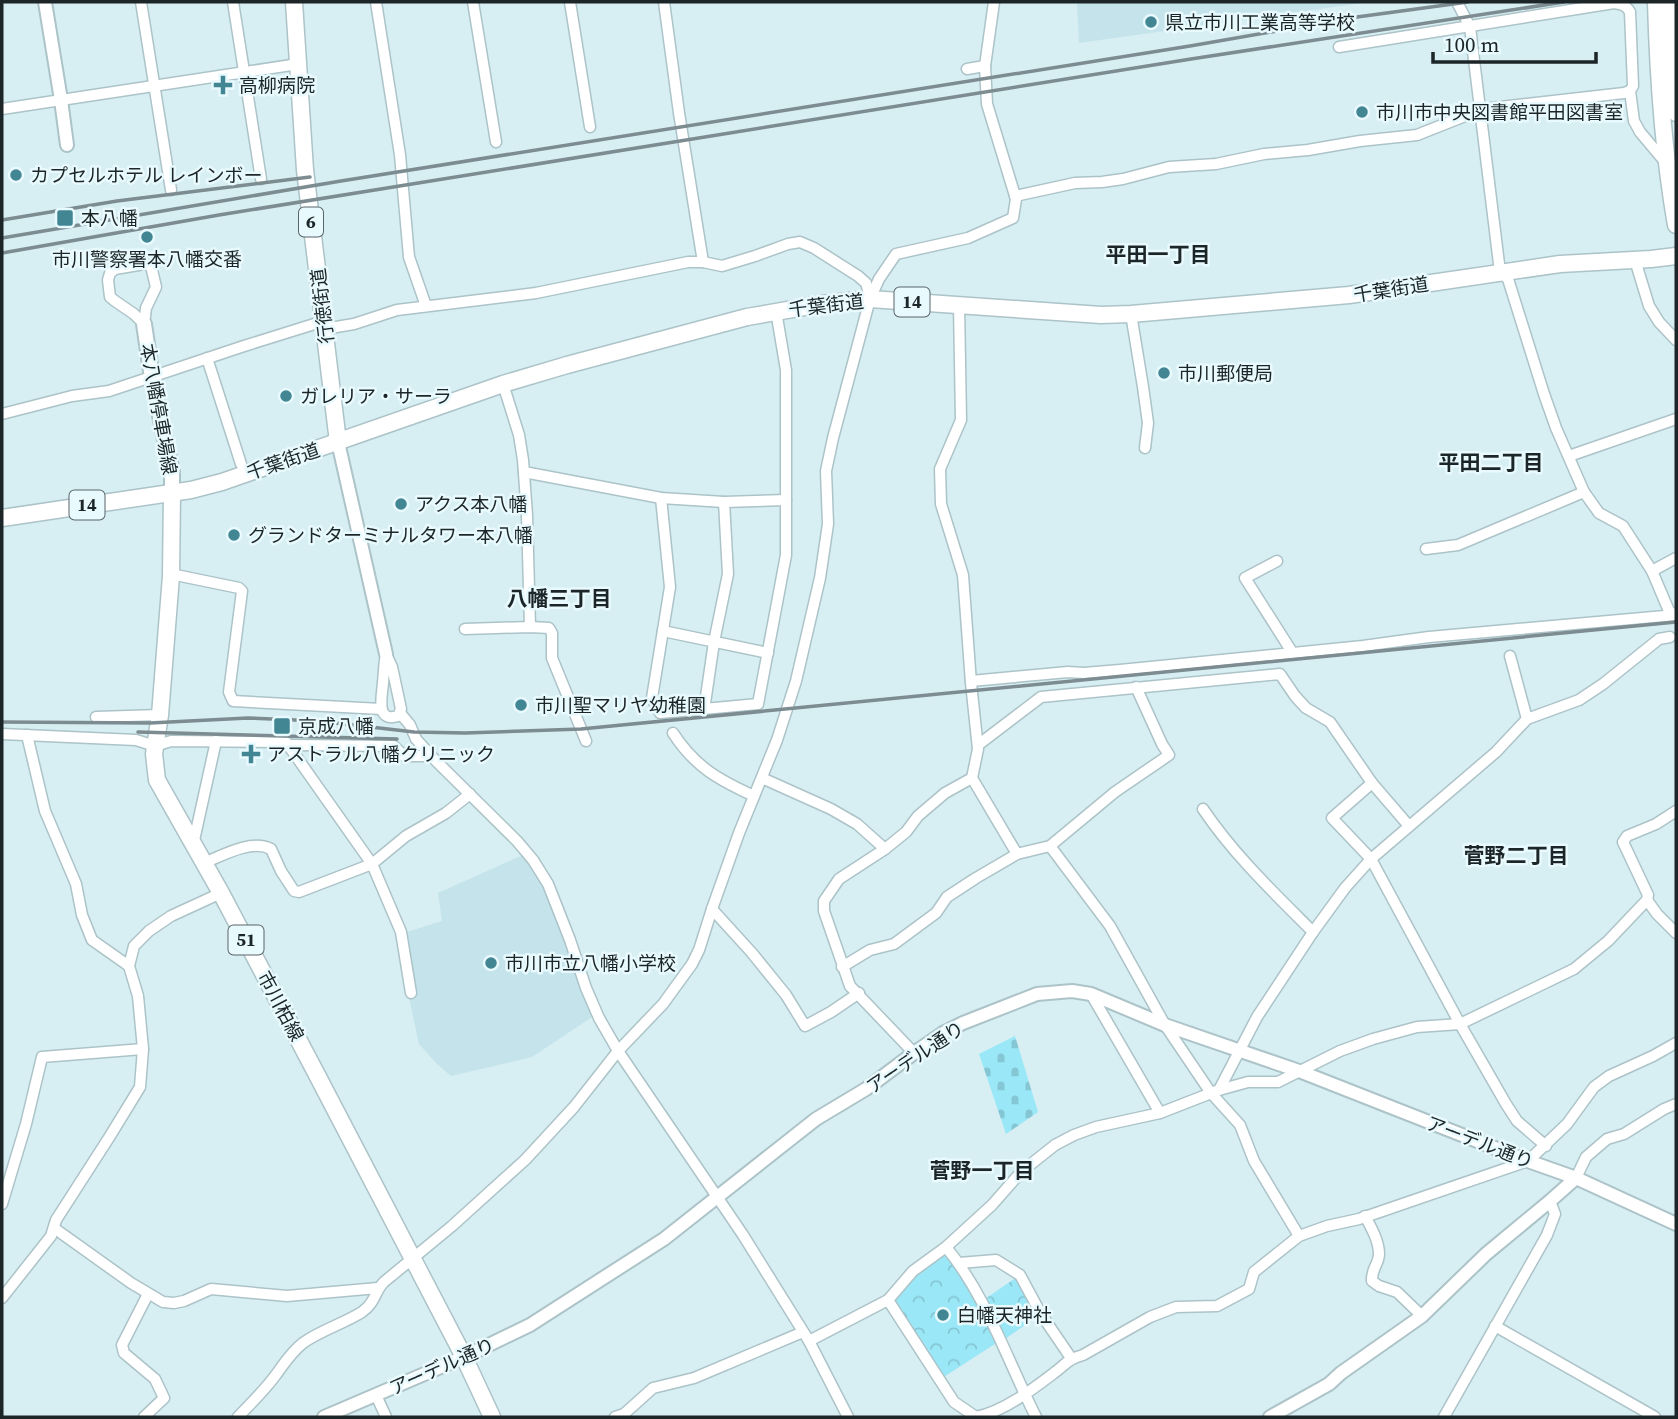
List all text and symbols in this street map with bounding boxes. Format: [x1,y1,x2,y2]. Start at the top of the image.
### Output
place label: 県立市川工業高等学校 [1165,9,1355,35]
marker: 県立市川工業高等学校 [1143,14,1159,30]
scale bar [1433,21,1596,65]
text: 100 m [1444,30,1499,59]
place label: 高柳病院 [239,72,315,98]
marker: 高柳病院 [213,75,233,95]
place label: 市川市中央図書館平田図書室 [1376,99,1623,125]
marker: 市川市中央図書館平田図書室 [1354,104,1370,120]
place label: カプセルホテル レインボー [30,162,262,188]
marker: カプセルホテル レインボー [8,167,24,183]
place label: 本八幡 [81,205,138,231]
marker: 本八幡 [55,208,75,228]
road number: 6 [299,208,323,236]
marker: 市川警察署本八幡交番 [139,229,155,245]
district label: 平田一丁目 [1106,240,1211,269]
place label: 市川警察署本八幡交番 [52,246,242,272]
street label: 行徳街道 [304,267,340,345]
street label: 千葉街道 [1351,270,1431,308]
street label: 千葉街道 [787,287,865,323]
road number: 14 [894,288,930,316]
street label: 本八幡停車場線 [135,341,183,477]
place label: 市川郵便局 [1178,360,1273,386]
marker: 市川郵便局 [1156,365,1172,381]
place label: ガレリア・サーラ [300,383,452,409]
marker: ガレリア・サーラ [278,388,294,404]
street label: 千葉街道 [243,436,323,486]
district label: 平田二丁目 [1439,448,1544,477]
road number: 14 [70,490,104,520]
place label: アクス本八幡 [415,491,527,517]
marker: アクス本八幡 [393,496,409,512]
place label: グランドターミナルタワー本八幡 [248,522,533,548]
marker: グランドターミナルタワー本八幡 [226,527,242,543]
district label: 八幡三丁目 [507,584,612,613]
place label: 市川聖マリヤ幼稚園 [535,692,706,718]
marker: 市川聖マリヤ幼稚園 [513,697,529,713]
place label: 京成八幡 [298,713,374,739]
marker: 京成八幡 [272,716,292,736]
place label: アストラル八幡クリニック [267,741,495,767]
marker: アストラル八幡クリニック [241,744,261,764]
district label: 菅野二丁目 [1464,841,1569,870]
road number: 51 [229,925,264,954]
place label: 市川市立八幡小学校 [505,950,676,976]
marker: 市川市立八幡小学校 [483,955,499,971]
street label: 市川柏線 [252,966,310,1046]
street label: アーデル通り [861,1015,969,1099]
street label: アーデル通り [1423,1110,1537,1174]
district label: 菅野一丁目 [930,1156,1035,1185]
place label: 白幡天神社 [957,1302,1052,1328]
marker: 白幡天神社 [935,1307,951,1323]
street label: アーデル通り [385,1331,499,1401]

